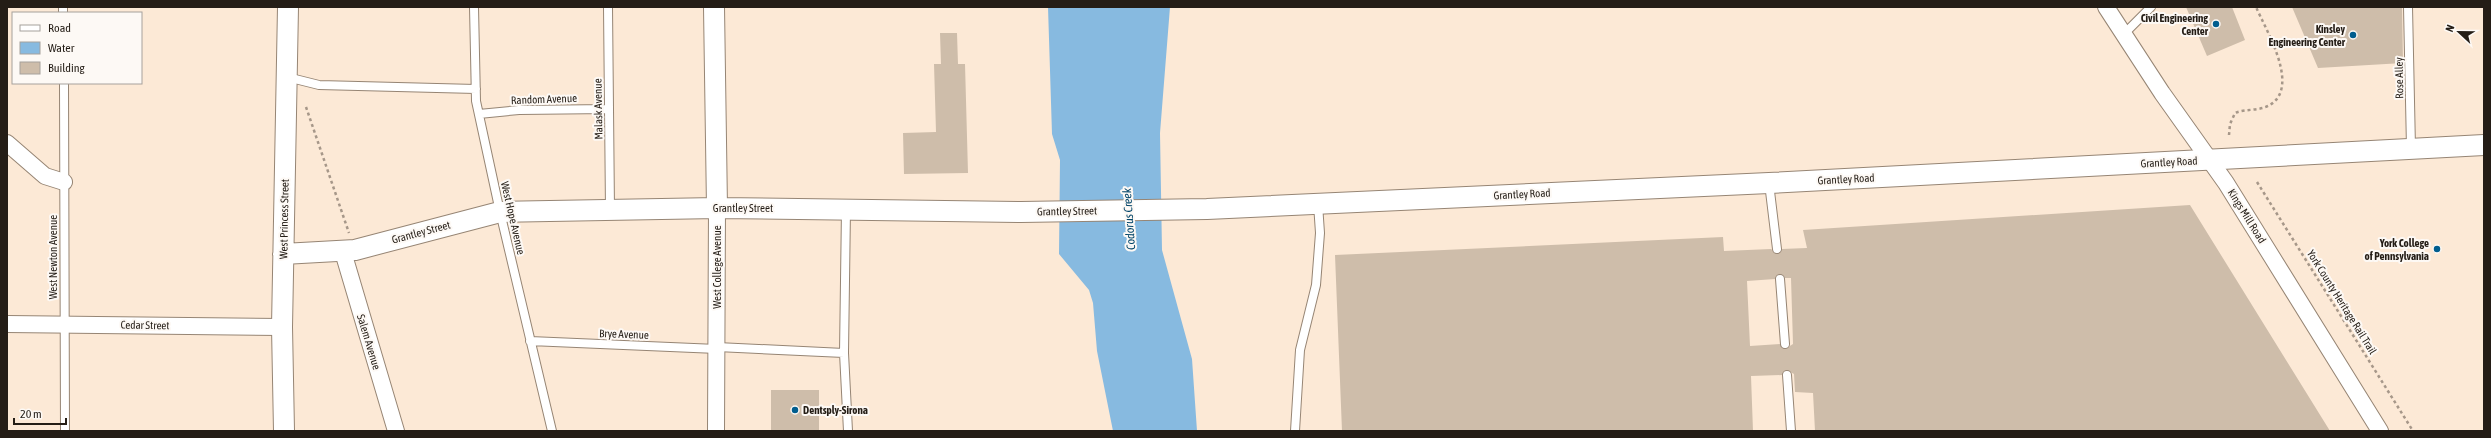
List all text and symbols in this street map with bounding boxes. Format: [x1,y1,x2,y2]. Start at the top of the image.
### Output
legend [12,12,142,84]
place label: Civil Engineering Center [2141,12,2209,37]
north arrow [2439,12,2479,52]
marker: Civil Engineering Center [2211,19,2221,29]
text: Road [48,21,71,35]
place label: Kinsley Engineering Center [2269,23,2346,48]
text: N [2443,23,2457,34]
marker: Kinsley Engineering Center [2348,30,2358,40]
text: Water [48,41,75,55]
street label: Rose Alley [2393,57,2405,99]
text: Building [48,61,86,75]
street label: Malask Avenue [591,78,605,140]
street label: Random Avenue [511,92,577,106]
street label: Grantley Road [2140,155,2198,169]
street label: Grantley Road [1817,172,1875,186]
street label: West Princess Street [277,179,291,259]
street label: West Hope Avenue [499,180,527,256]
water label: Codorus Creek [1120,187,1138,250]
street label: Grantley Road [1493,187,1551,201]
street label: Kings Mill Road [2226,187,2268,245]
street label: Grantley Street [713,202,773,214]
street label: Grantley Street [1037,204,1097,218]
street label: West Newton Avenue [47,215,59,299]
street label: Grantley Street [390,218,452,246]
street label: West College Avenue [711,225,723,309]
place label: York College of Pennsylvania [2365,237,2429,262]
marker: York College of Pennsylvania [2432,244,2442,254]
street label: York County Heritage Rail Trail [2305,248,2379,356]
street label: Salem Avenue [355,313,383,371]
street label: Cedar Street [120,319,170,331]
street label: Brye Avenue [599,327,649,341]
scale bar [14,400,66,426]
place label: Dentsply-Sirona [803,404,868,416]
marker: Dentsply-Sirona [790,405,800,415]
text: 20 m [20,407,42,421]

